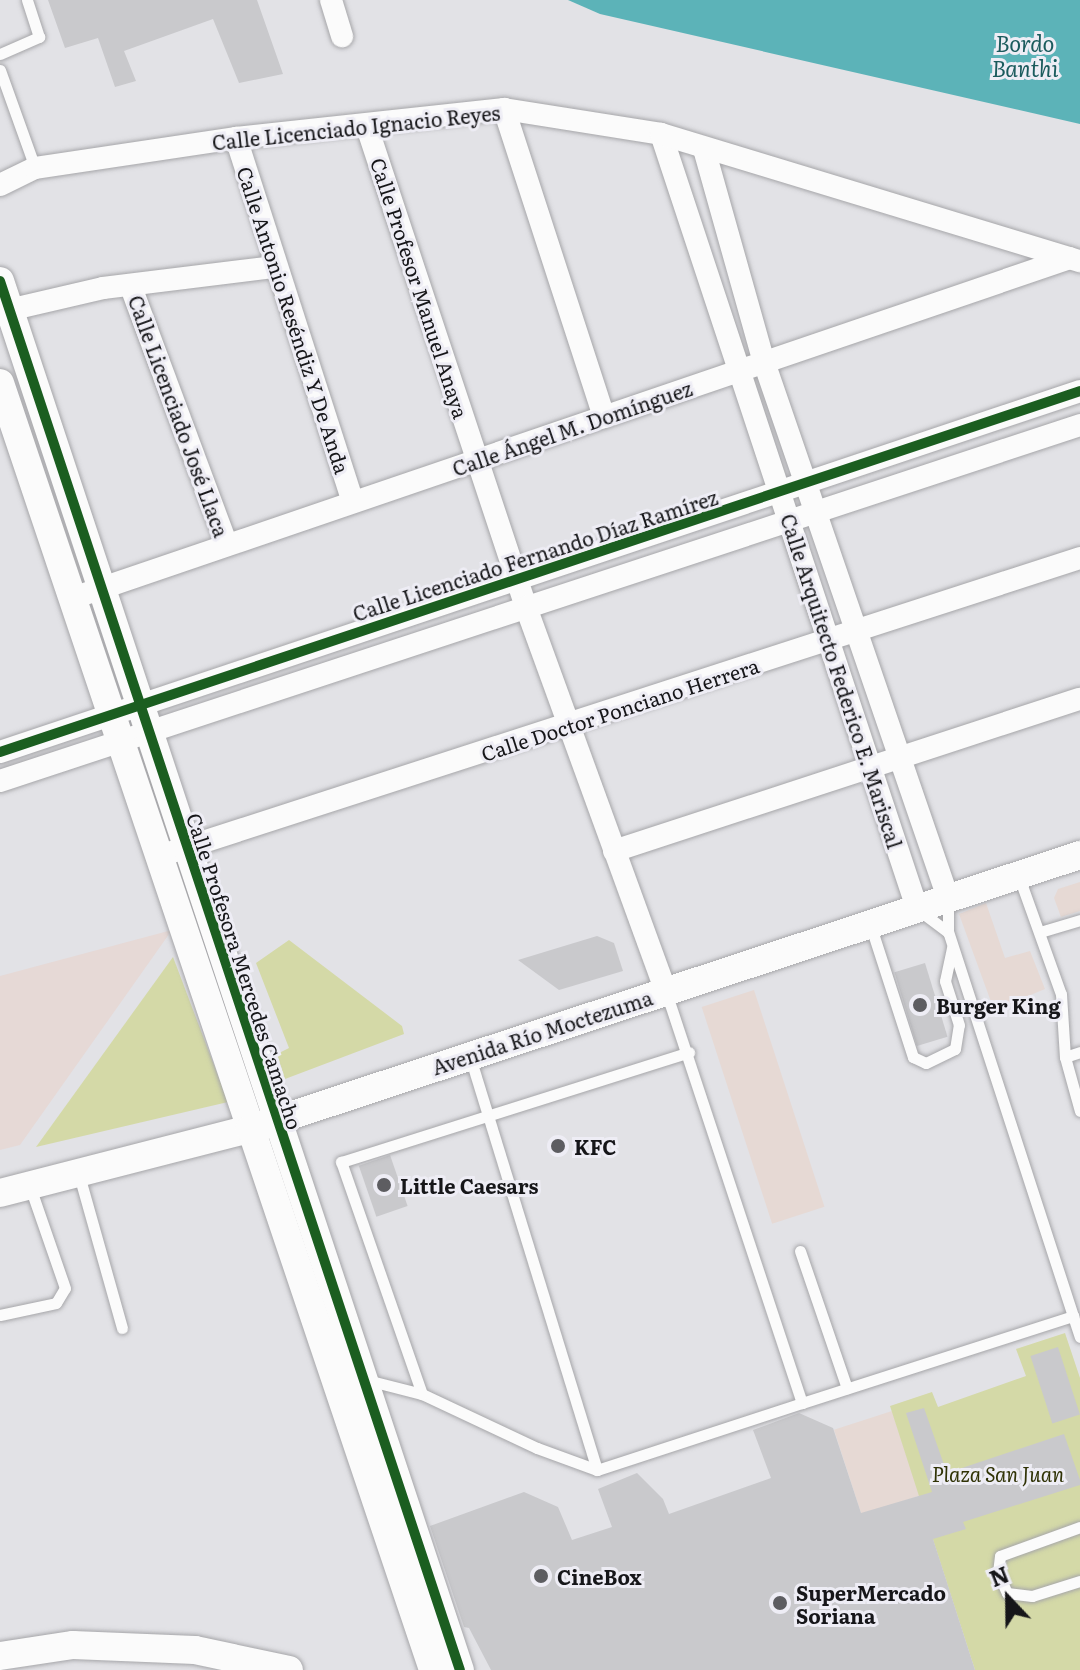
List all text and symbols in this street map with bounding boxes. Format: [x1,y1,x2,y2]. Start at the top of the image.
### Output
water label: Bordo Banthi [992,29,1058,80]
street label: Calle Licenciado Ignacio Reyes [211,100,501,154]
street label: Calle Profesor Manuel Anaya [366,155,474,421]
street label: Calle Antonio Reséndiz Y De Anda [233,163,355,477]
street label: Calle Licenciado José Llaca [124,292,234,540]
street label: Calle Ángel M. Domínguez [449,376,695,480]
street label: Calle Licenciado Fernando Díaz Ramírez [350,485,720,625]
street label: Calle Arquitecto Federico E. Mariscal [776,511,908,851]
street label: Calle Doctor Ponciano Herrera [478,653,762,765]
street label: Calle Profesora Mercedes Camacho [182,810,308,1132]
street label: Avenida Río Moctezuma [429,985,655,1079]
place label: Burger King [936,993,1060,1017]
marker: Burger King [911,996,929,1014]
place label: KFC [574,1134,616,1158]
marker: KFC [549,1137,567,1155]
place label: Little Caesars [400,1173,538,1197]
marker: Little Caesars [375,1176,393,1194]
park label: Plaza San Juan [932,1461,1064,1485]
text: N [984,1557,1014,1594]
north arrow [968,1558,1048,1638]
place label: CineBox [557,1564,642,1588]
marker: CineBox [532,1567,550,1585]
place label: SuperMercado Soriana [796,1580,946,1627]
marker: SuperMercado Soriana [771,1594,789,1612]

